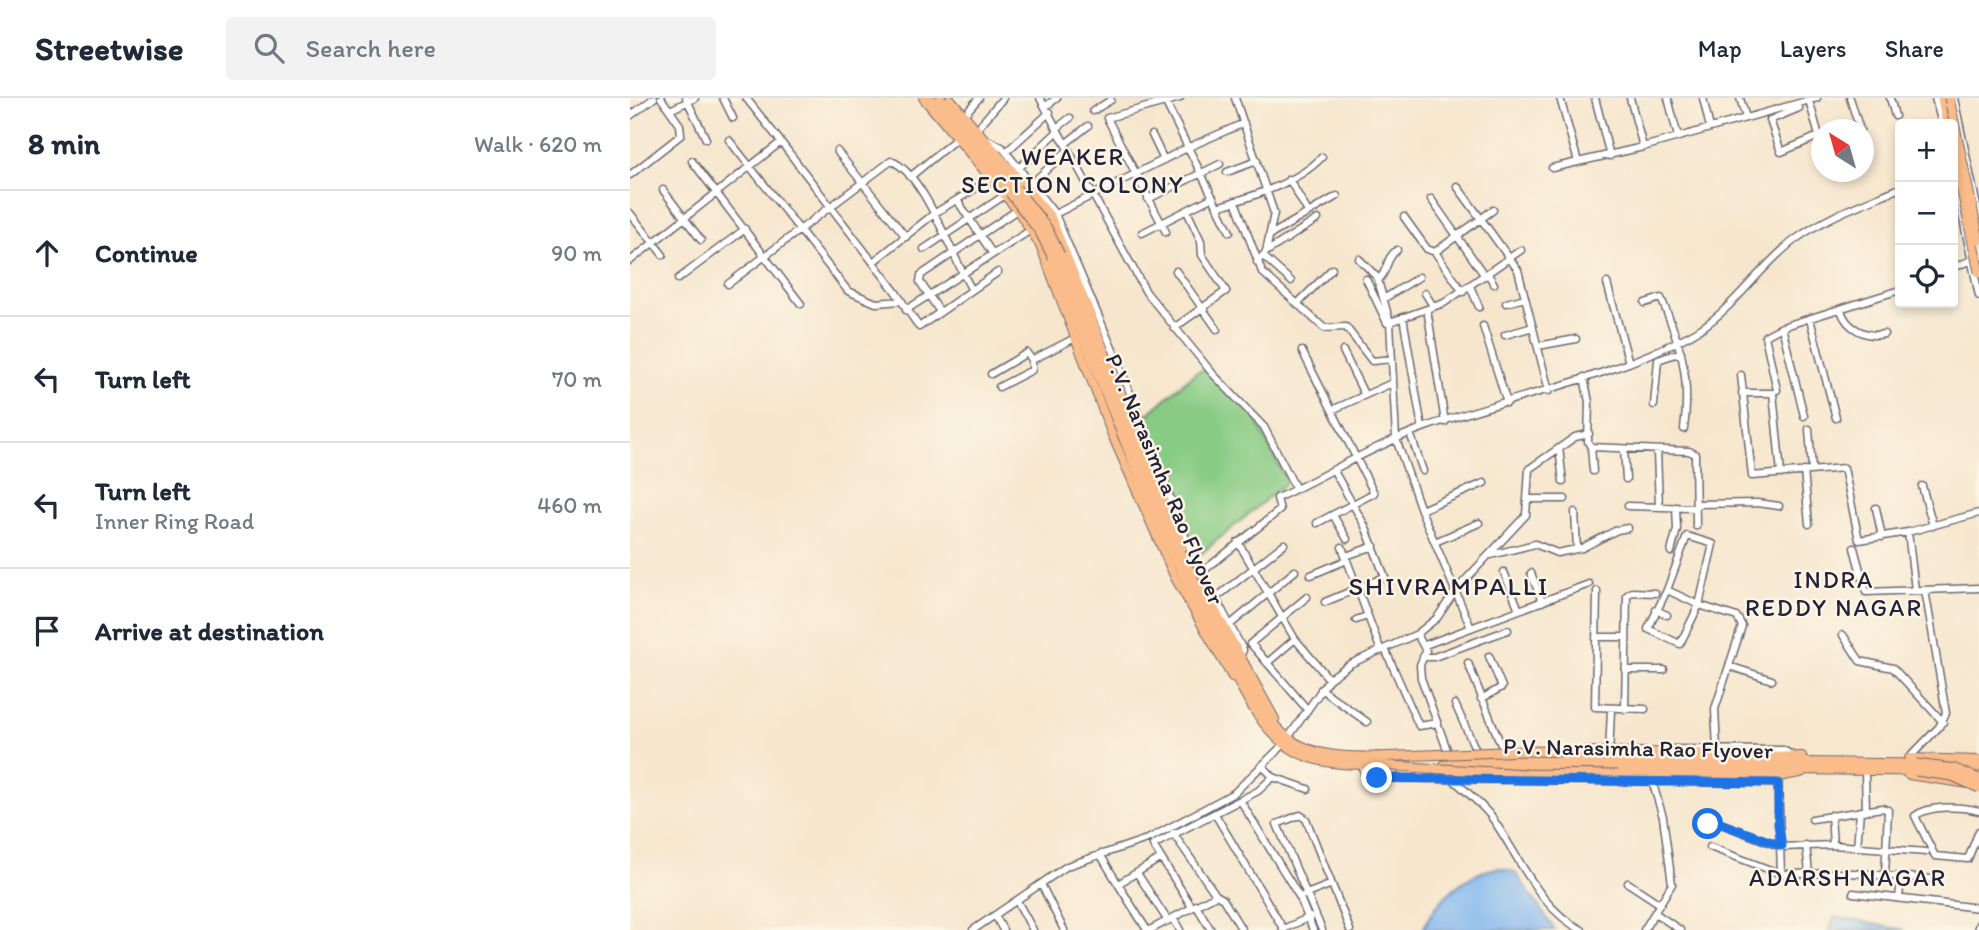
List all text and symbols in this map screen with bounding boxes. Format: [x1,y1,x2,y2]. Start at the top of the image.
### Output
search box [226,17,716,80]
text: Streetwise [35,29,184,68]
icon: search [250,29,288,67]
text: Search here [306,32,436,64]
text: Map [1698,34,1742,63]
text: Layers [1780,34,1847,63]
text: Share [1885,34,1944,63]
north arrow [1811,119,1874,182]
map controls [1895,119,1958,308]
button: + [1895,119,1958,182]
text: 8 min [28,125,100,162]
text: Walk · 620 m [474,130,602,158]
district label: WEAKER SECTION COLONY [961,142,1185,199]
button: − [1895,182,1958,245]
icon: ahead [28,234,66,272]
text: Continue [95,237,198,269]
text: 90 m [551,239,602,267]
button: locate [1895,245,1958,308]
street label: P.V. Narasimha Rao Flyover [1099,349,1231,609]
icon: left [28,360,66,398]
text: Turn left [95,363,191,395]
text: 70 m [552,365,602,393]
text: Turn left [95,475,191,507]
icon: left [28,486,66,524]
text: 460 m [537,491,602,519]
text: Inner Ring Road [95,507,254,535]
district label: INDRA REDDY NAGAR [1745,565,1923,622]
district label: SHIVRAMPALLI [1348,570,1550,602]
icon: arrive [28,612,66,650]
text: Arrive at destination [95,615,324,647]
street label: P.V. Narasimha Rao Flyover [1503,732,1773,764]
route end [1361,762,1392,793]
route start [1692,808,1723,839]
district label: ADARSH NAGAR [1749,863,1947,892]

